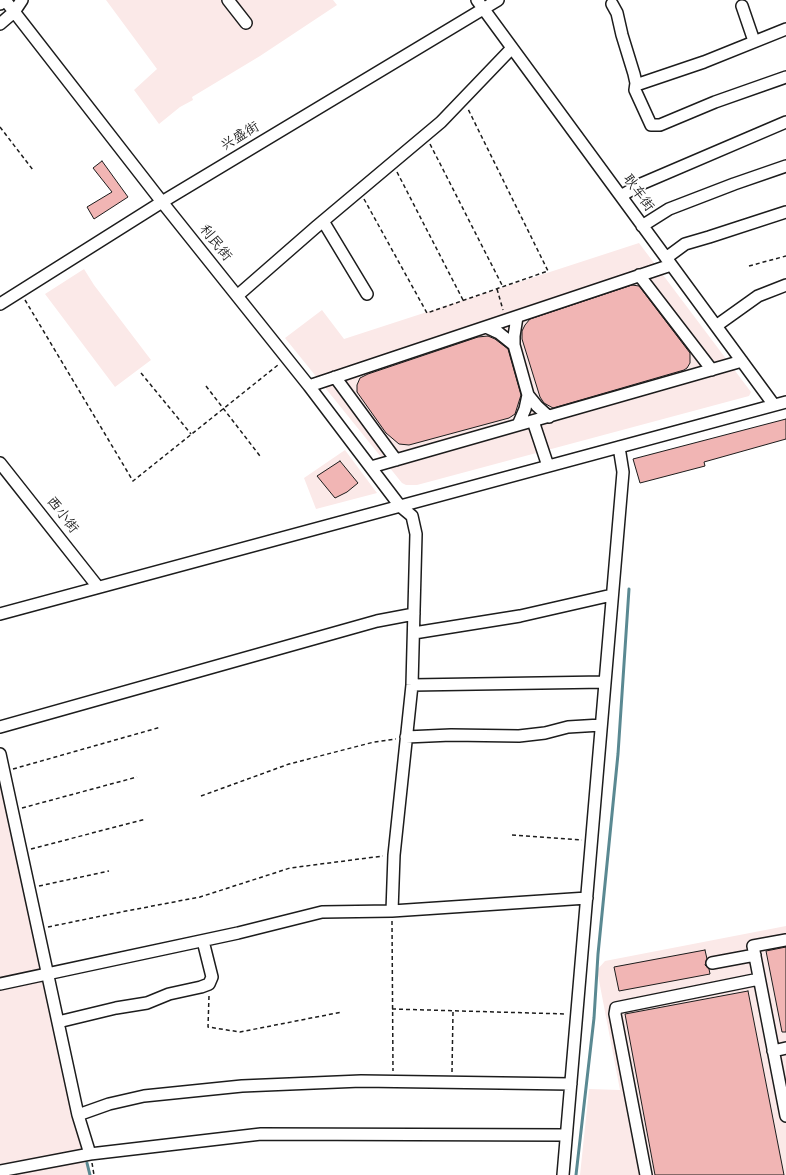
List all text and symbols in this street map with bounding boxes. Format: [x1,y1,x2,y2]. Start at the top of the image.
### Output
street label: 兴盛街 [219,120,263,156]
street label: 耿车街 [618,172,656,216]
street label: 利民街 [194,222,234,266]
street label: 西小街 [41,494,81,538]

